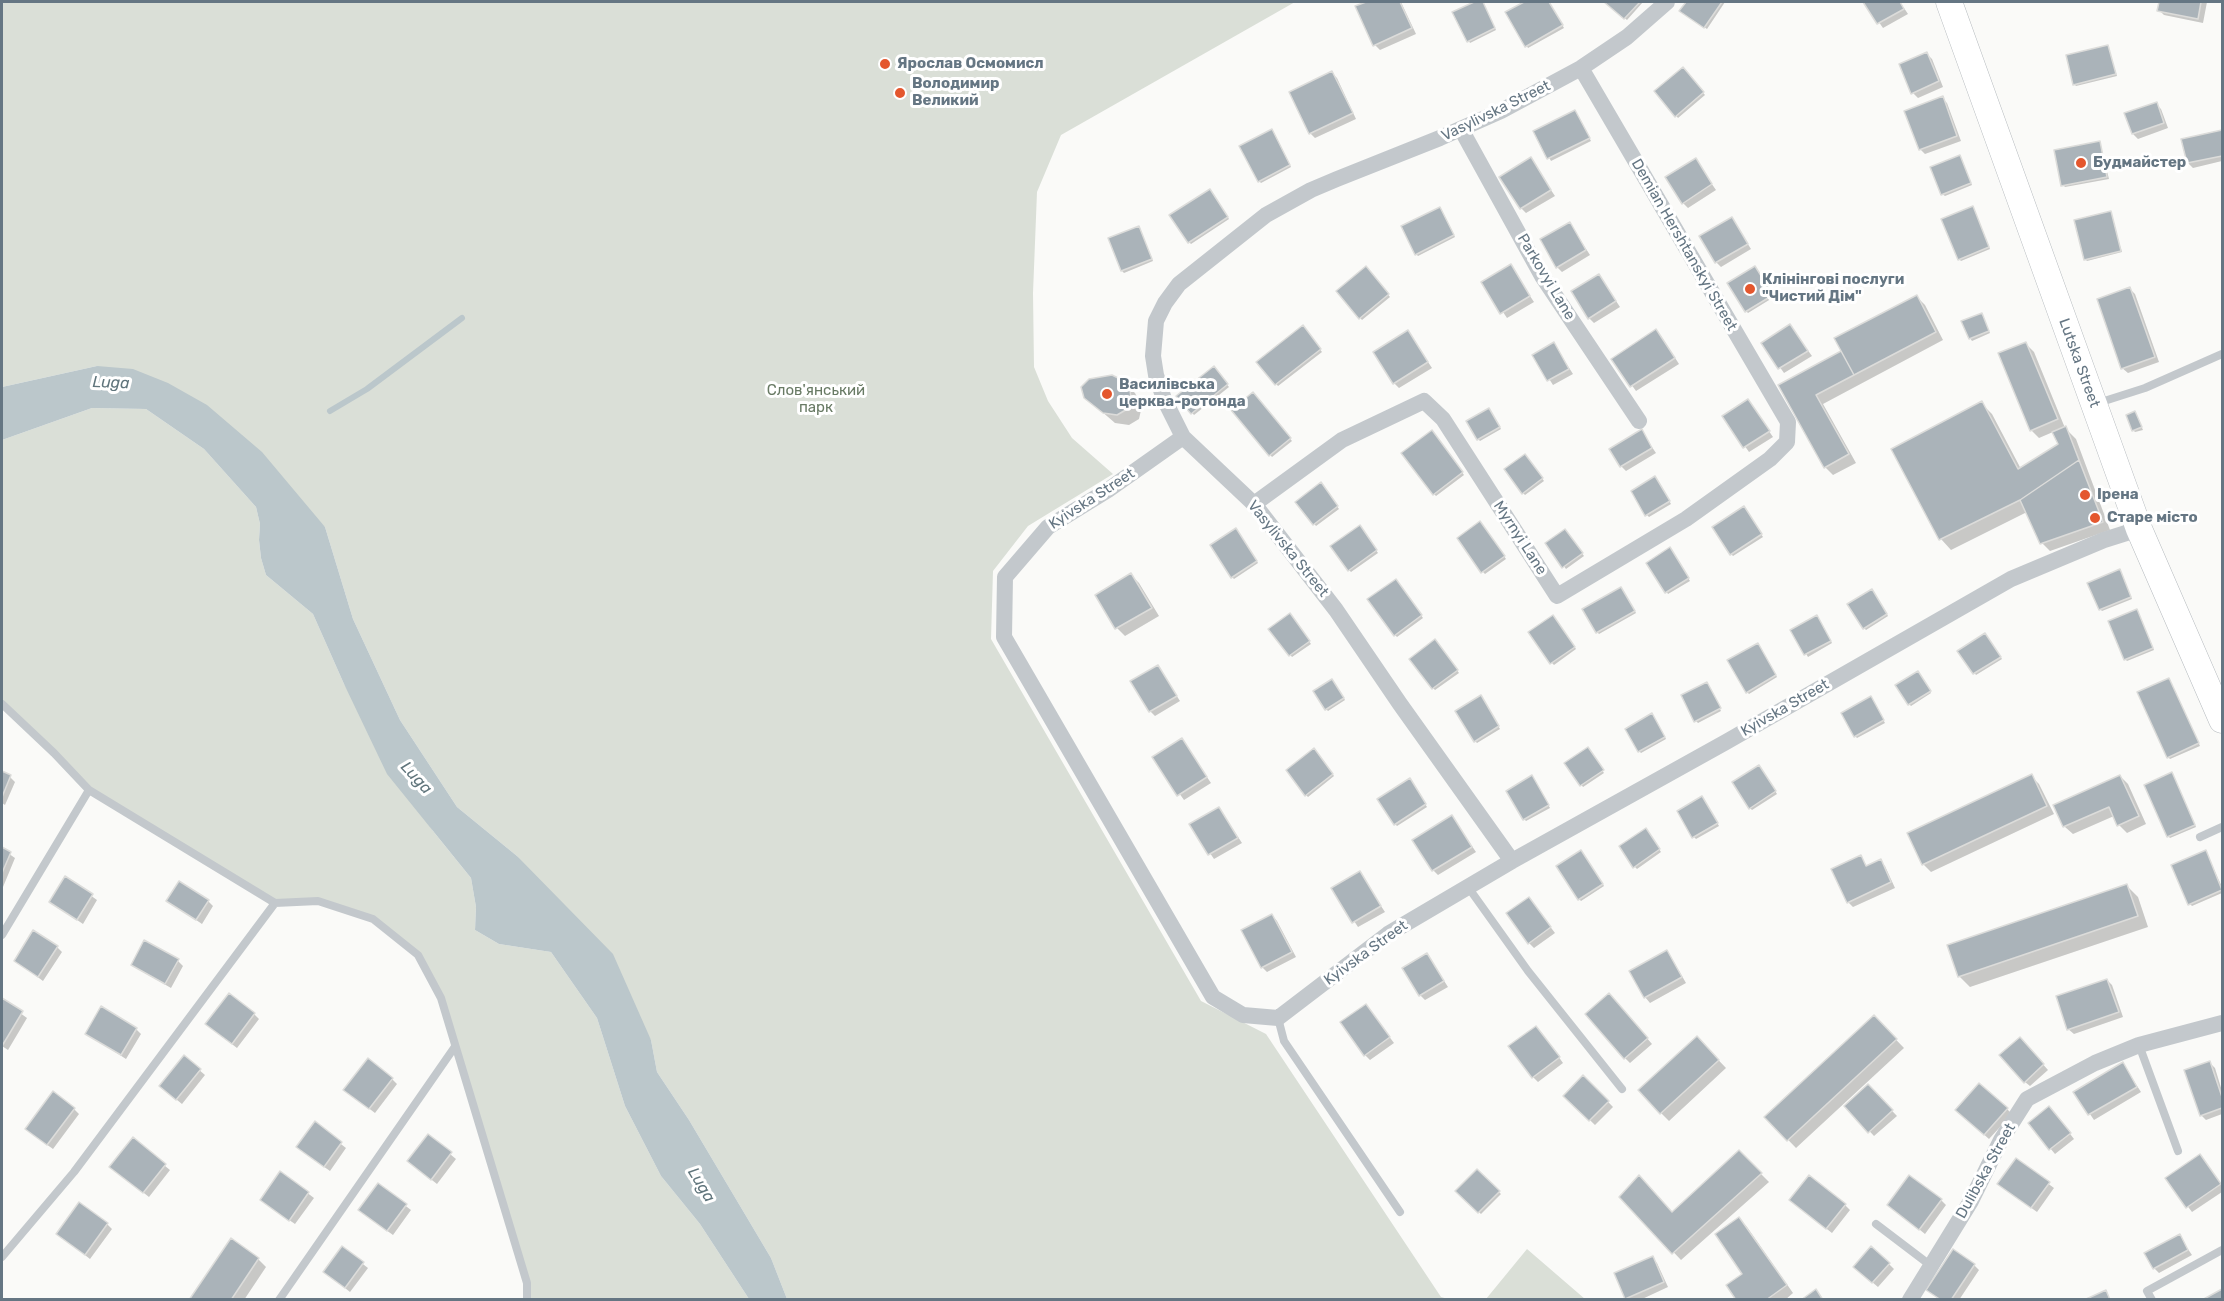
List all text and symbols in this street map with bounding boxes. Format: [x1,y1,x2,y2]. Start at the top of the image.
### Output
place label: Ярослав Осмомисл [897,55,1044,73]
marker: Ярослав Осмомисл [878,57,892,71]
place label: Володимир Великий [912,75,999,110]
street label: Vasylivska Street [1439,77,1553,145]
marker: Володимир Великий [893,86,907,100]
place label: Будмайстер [2093,154,2186,172]
street label: Demian Hershtanskyi Street [1627,156,1741,334]
marker: Будмайстер [2074,156,2088,170]
street label: Parkovyi Lane [1513,231,1579,323]
place label: Клінінгові послуги "Чистий Дім" [1762,271,1904,306]
marker: Клінінгові послуги "Чистий Дім" [1743,282,1757,296]
street label: Lutska Street [2055,316,2103,410]
water label: Luga [92,373,130,393]
place label: Василівська церква-ротонда [1119,376,1246,411]
park label: Слов'янський парк [767,382,865,417]
marker: Василівська церква-ротонда [1100,387,1114,401]
street label: Kyivska Street [1046,465,1138,533]
place label: Ірена [2097,486,2139,504]
marker: Ірена [2078,488,2092,502]
street label: Vasylivska Street [1244,497,1332,601]
street label: Myrnyi Lane [1489,498,1551,578]
place label: Старе місто [2107,509,2198,527]
marker: Старе місто [2088,511,2102,525]
street label: Kyivska Street [1738,676,1832,740]
water label: Luga [396,758,436,798]
street label: Kyivska Street [1321,917,1411,989]
street label: Dulibska Street [1952,1120,2020,1222]
water label: Luga [683,1164,719,1206]

